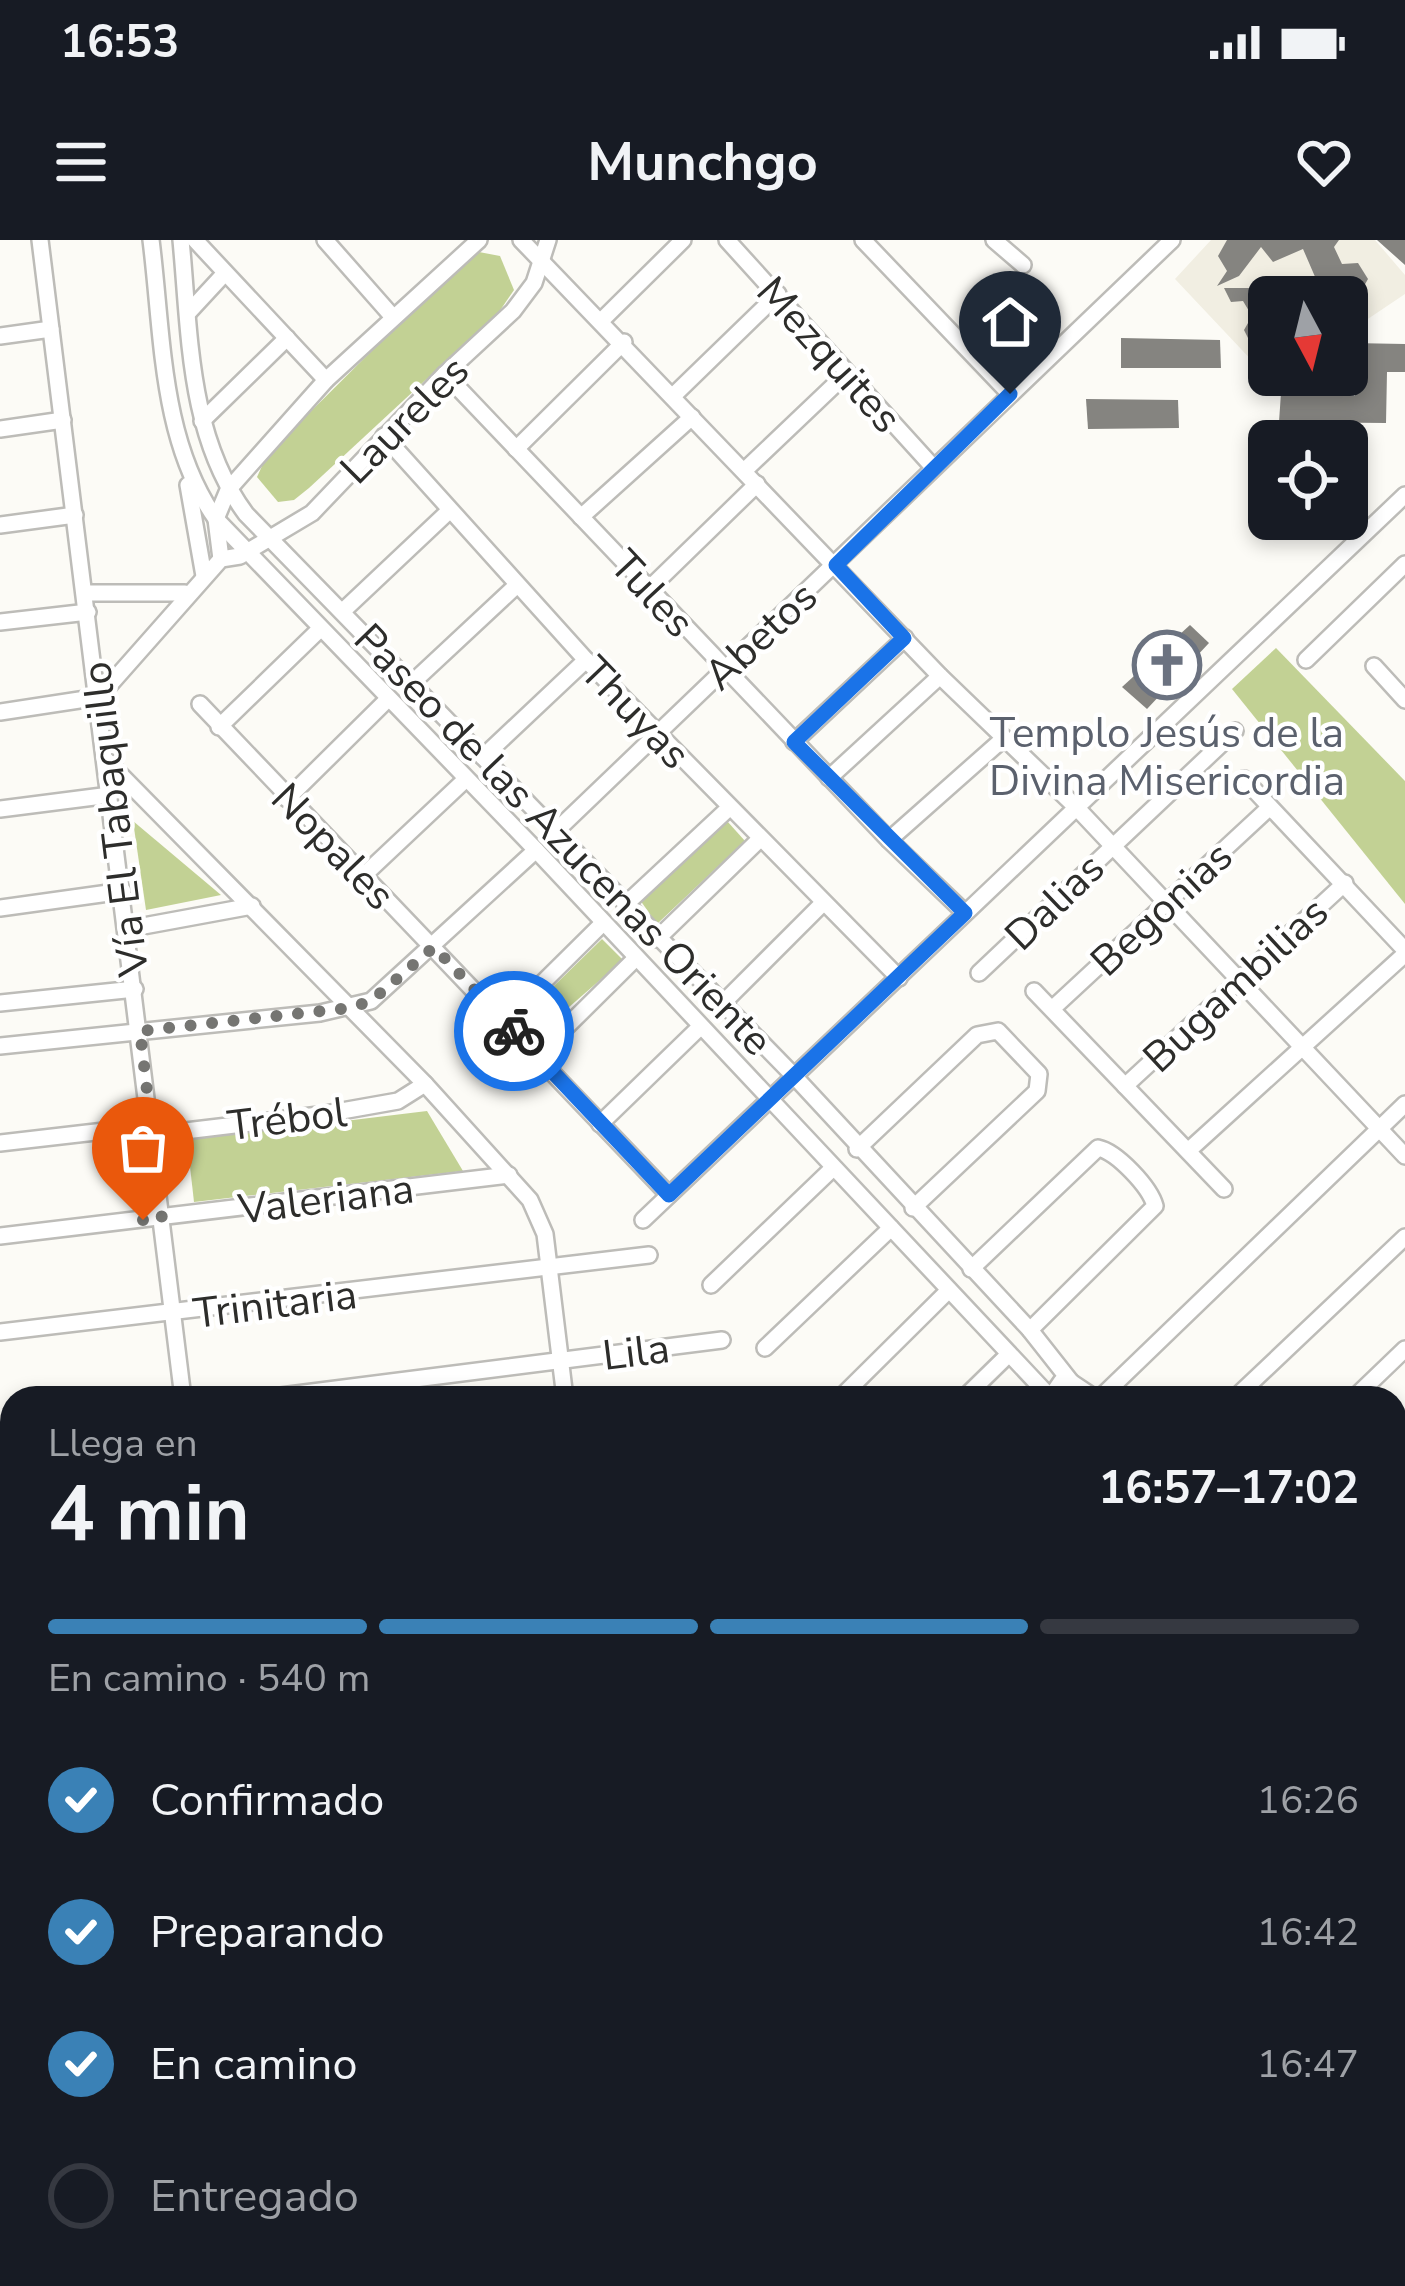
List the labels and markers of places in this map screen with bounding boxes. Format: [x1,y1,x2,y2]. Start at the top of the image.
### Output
pin [959,271,1061,394]
church icon: Templo Jesús de la Divina Misericordia [1132,630,1202,700]
place label: Templo Jesús de la Divina Misericordia [989,705,1345,810]
pin [92,1097,194,1220]

